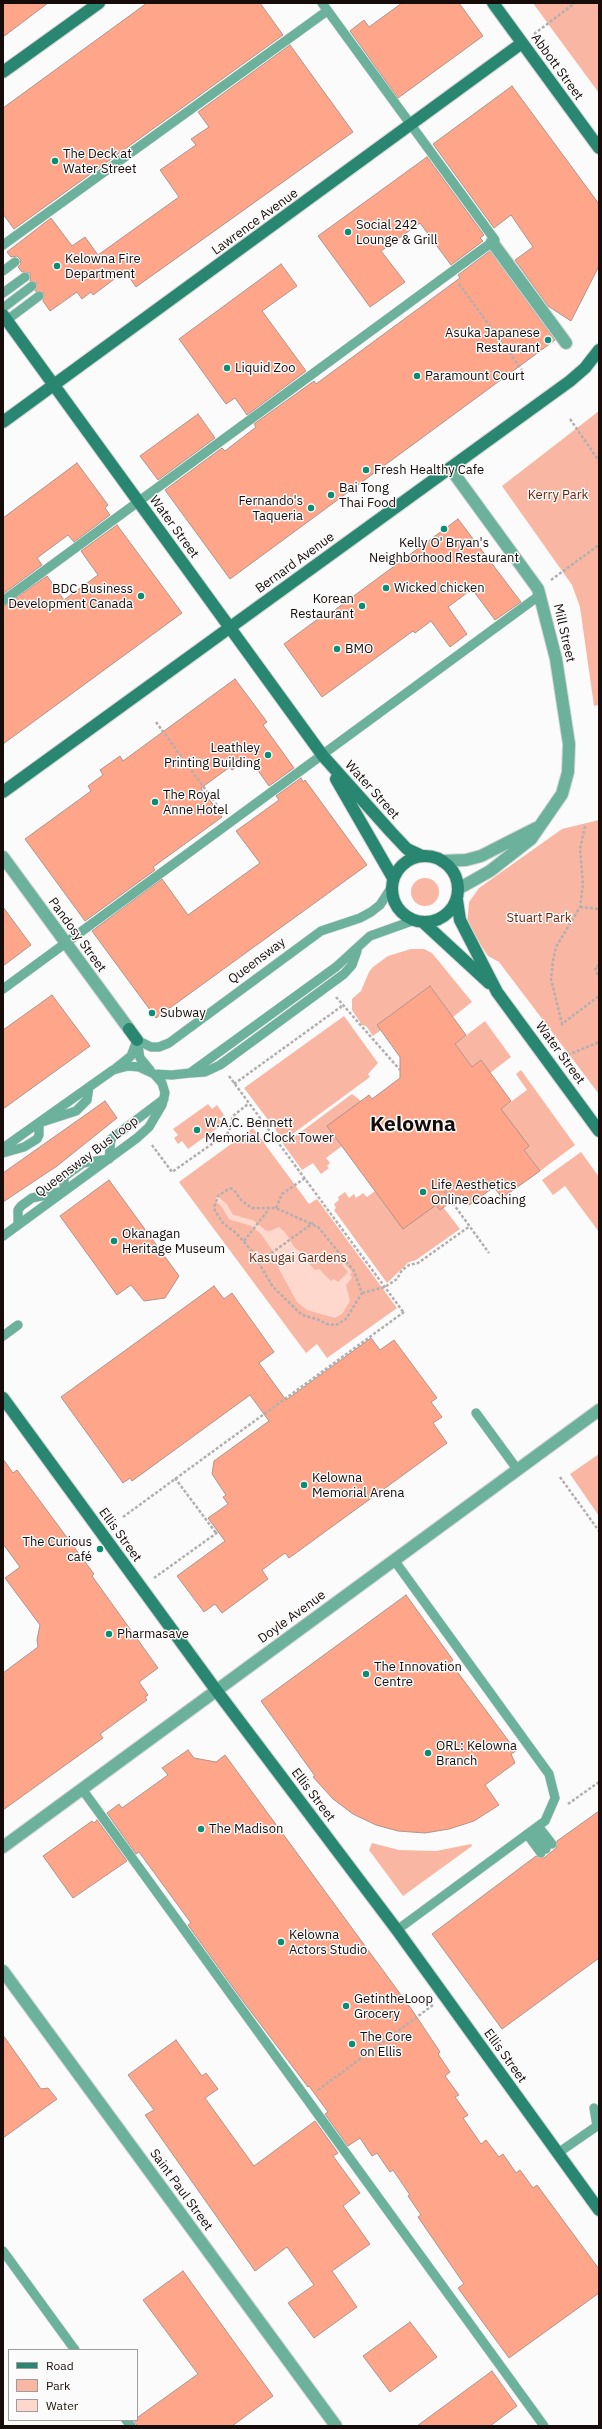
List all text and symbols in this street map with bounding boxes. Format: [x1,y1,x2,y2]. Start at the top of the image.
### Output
street label: Abbott Street [528,31,586,103]
place label: The Deck at Water Street [63,146,137,177]
marker: The Deck at Water Street [50,156,60,166]
street label: Lawrence Avenue [209,186,301,258]
place label: Social 242 Lounge & Grill [356,217,438,248]
marker: Social 242 Lounge & Grill [343,227,353,237]
place label: Kelowna Fire Department [65,251,141,282]
marker: Kelowna Fire Department [52,261,62,271]
place label: Asuka Japanese Restaurant [445,325,540,356]
marker: Asuka Japanese Restaurant [543,335,553,345]
place label: Liquid Zoo [235,360,296,376]
marker: Liquid Zoo [222,363,232,373]
place label: Paramount Court [425,368,525,384]
marker: Paramount Court [412,371,422,381]
place label: Fresh Healthy Cafe [374,462,484,478]
marker: Fresh Healthy Cafe [361,465,371,475]
place label: Bai Tong Thai Food [339,480,396,511]
park label: Kerry Park [528,487,588,503]
marker: Bai Tong Thai Food [326,490,336,500]
street label: Water Street [146,493,202,561]
place label: Fernando's Taqueria [238,493,303,524]
marker: Fernando's Taqueria [306,503,316,513]
marker: Kelly O' Bryan's Neighborhood Restaurant [439,524,449,534]
street label: Bernard Avenue [253,529,337,597]
place label: Kelly O' Bryan's Neighborhood Restaurant [369,535,519,566]
place label: Wicked chicken [394,580,485,596]
place label: BDC Business Development Canada [8,581,133,612]
marker: Wicked chicken [381,583,391,593]
marker: BDC Business Development Canada [136,591,146,601]
place label: Korean Restaurant [290,591,354,622]
marker: Korean Restaurant [357,601,367,611]
street label: Mill Street [550,602,578,664]
place label: BMO [345,641,373,657]
marker: BMO [332,644,342,654]
place label: Leathley Printing Building [164,740,260,771]
marker: Leathley Printing Building [263,750,273,760]
street label: Water Street [342,757,402,823]
place label: The Royal Anne Hotel [163,787,228,818]
marker: The Royal Anne Hotel [150,797,160,807]
street label: Pandosy Street [45,895,109,975]
park label: Stuart Park [506,910,572,926]
street label: Queensway [225,934,289,988]
place label: Subway [160,1005,206,1021]
marker: Subway [147,1008,157,1018]
street label: Water Street [532,1019,588,1087]
district label: Kelowna [370,1112,456,1138]
street label: Queensway Bus Loop [33,1113,141,1201]
place label: W.A.C. Bennett Memorial Clock Tower [205,1115,334,1146]
marker: W.A.C. Bennett Memorial Clock Tower [192,1125,202,1135]
place label: Life Aesthetics Online Coaching [431,1177,526,1208]
marker: Life Aesthetics Online Coaching [418,1187,428,1197]
place label: Okanagan Heritage Museum [122,1226,225,1257]
marker: Okanagan Heritage Museum [109,1236,119,1246]
park label: Kasugai Gardens [249,1250,347,1266]
place label: Kelowna Memorial Arena [312,1470,404,1501]
marker: Kelowna Memorial Arena [299,1480,309,1490]
street label: Ellis Street [95,1505,145,1565]
place label: The Curious café [23,1534,92,1565]
marker: The Curious café [95,1544,105,1554]
street label: Doyle Avenue [255,1587,329,1647]
place label: Pharmasave [117,1626,189,1642]
marker: Pharmasave [104,1629,114,1639]
place label: The Innovation Centre [374,1659,462,1690]
marker: The Innovation Centre [361,1669,371,1679]
place label: ORL: Kelowna Branch [436,1738,517,1769]
marker: ORL: Kelowna Branch [423,1748,433,1758]
street label: Ellis Street [288,1765,338,1825]
place label: The Madison [209,1821,283,1837]
marker: The Madison [196,1824,206,1834]
place label: Kelowna Actors Studio [289,1927,367,1958]
marker: Kelowna Actors Studio [276,1937,286,1947]
place label: GetintheLoop Grocery [354,1991,433,2022]
marker: GetintheLoop Grocery [341,2001,351,2011]
street label: Ellis Street [480,2026,530,2086]
place label: The Core on Ellis [360,2029,412,2060]
marker: The Core on Ellis [347,2039,357,2049]
street label: Saint Paul Street [146,2146,216,2234]
legend [8,2349,138,2421]
text: Road [46,2358,74,2373]
text: Park [46,2378,70,2393]
text: Water [46,2398,78,2413]

